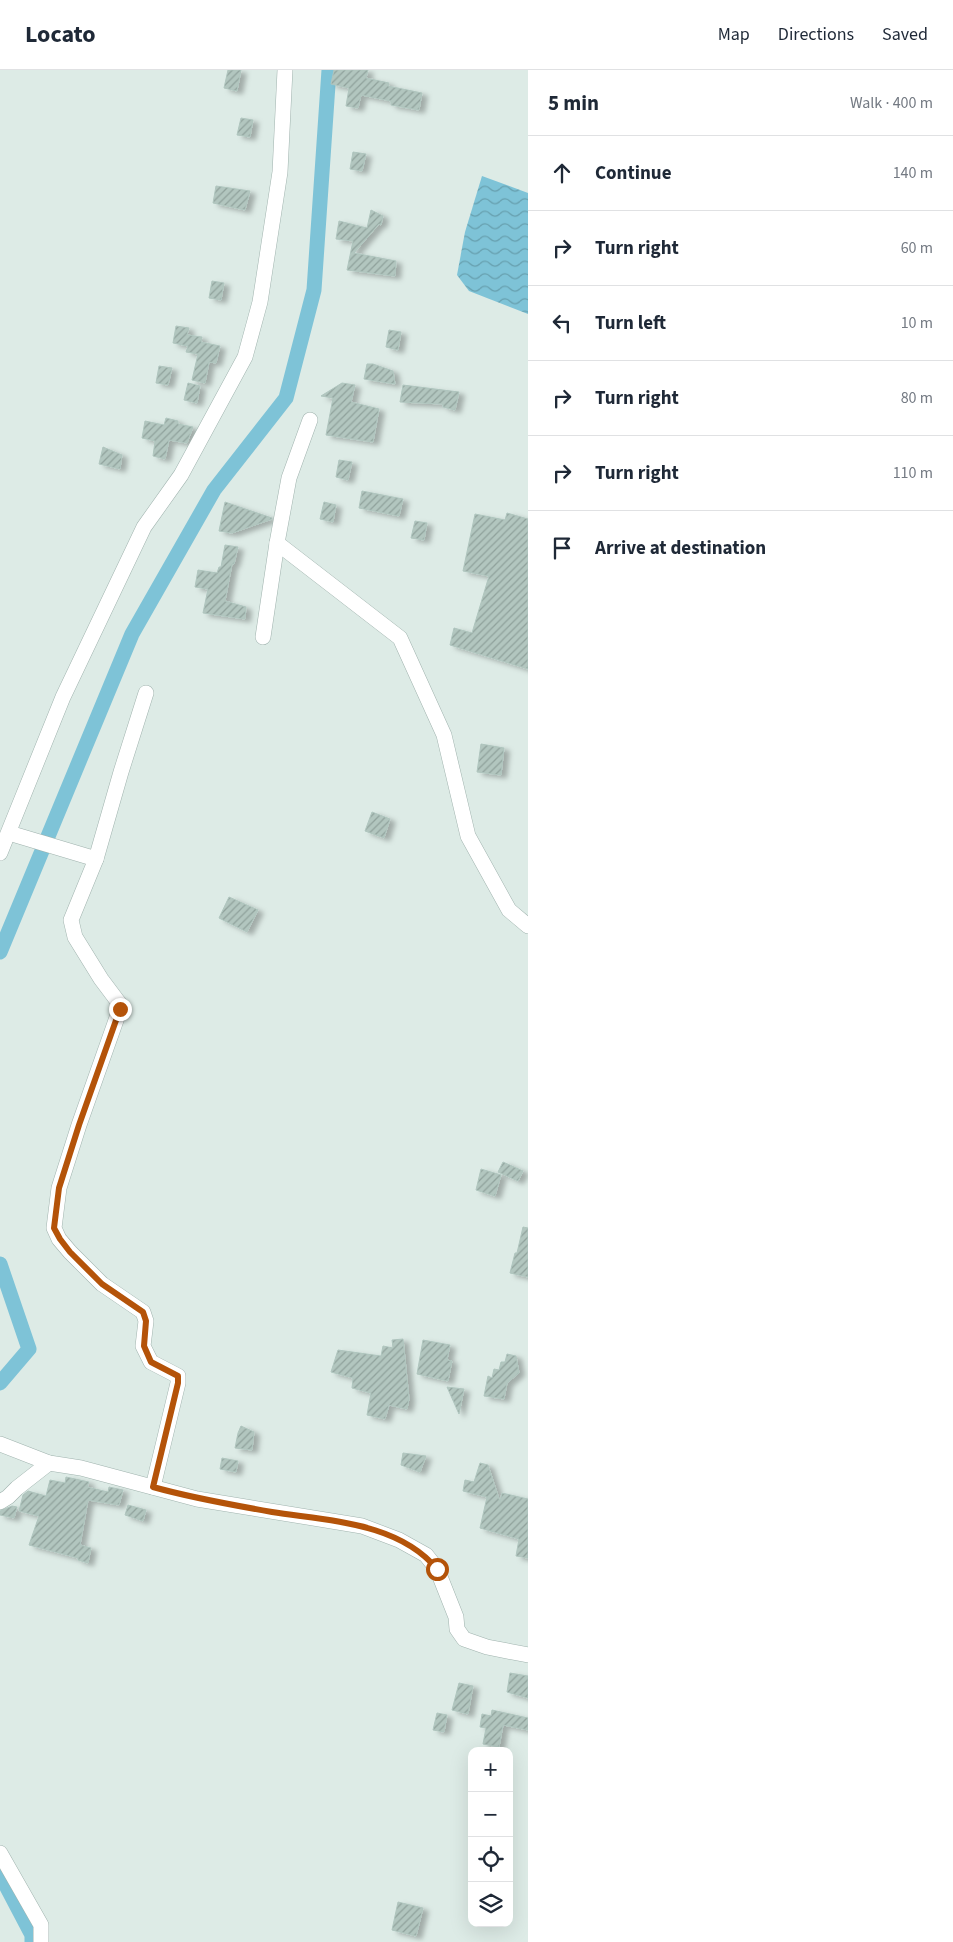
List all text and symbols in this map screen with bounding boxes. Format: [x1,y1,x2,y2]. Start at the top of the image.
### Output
text: Locato [25,17,96,52]
text: Map [718,22,750,47]
text: Directions [778,22,854,47]
text: Saved [882,22,928,47]
text: 5 min [548,88,599,118]
text: Walk · 400 m [850,92,933,114]
icon: ahead [548,159,576,187]
text: Continue [595,160,672,187]
text: 140 m [893,162,933,184]
icon: right [548,234,576,262]
text: Turn right [595,235,679,262]
text: 60 m [901,237,933,259]
icon: left [548,309,576,337]
text: Turn left [595,310,666,337]
text: 10 m [901,312,933,334]
icon: right [548,384,576,412]
text: Turn right [595,385,679,412]
text: 80 m [901,387,933,409]
icon: right [548,459,576,487]
text: Turn right [595,460,679,487]
text: 110 m [893,462,933,484]
icon: arrive [548,534,576,562]
text: Arrive at destination [595,535,766,562]
route end [109,998,132,1021]
route start [426,1558,449,1581]
map controls [468,1747,513,1927]
button: + [468,1747,513,1792]
button: − [468,1792,513,1837]
button: locate [468,1837,513,1882]
button: layers [468,1882,513,1927]

